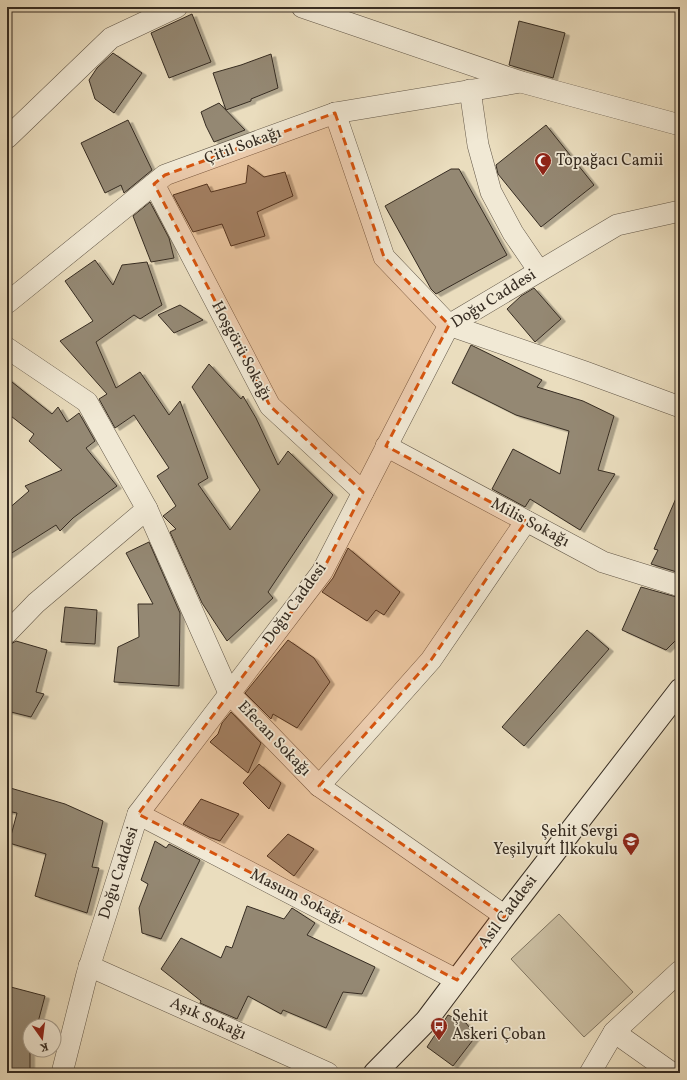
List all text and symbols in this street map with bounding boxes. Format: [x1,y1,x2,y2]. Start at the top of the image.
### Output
street label: Çitil Sokağı [201,122,285,170]
place label: Topağacı Camii [556,150,664,172]
mosque icon: Topağacı Camii [533,151,553,176]
street label: Doğu Caddesi [447,264,541,334]
street label: Hoşgörü Sokağı [205,297,277,405]
street label: Milis Sokağı [487,493,573,553]
street label: Doğu Caddesi [258,558,332,649]
street label: Efecan Sokağı [232,696,316,782]
place label: Şehit Sevgi Yeşilyurt İlkokulu [493,821,618,861]
street label: Doğu Caddesi [94,824,144,922]
school or university icon: Şehit Sevgi Yeşilyurt İlkokulu [621,831,641,856]
street label: Masum Sokağı [246,864,348,930]
street label: Asil Caddesi [473,871,543,953]
street label: Aşık Sokağı [166,992,250,1046]
place label: Şehit Askeri Çoban [452,1006,546,1046]
bus stop icon: Şehit Askeri Çoban [429,1016,449,1041]
north arrow [22,1018,62,1058]
text: K [38,1038,50,1054]

